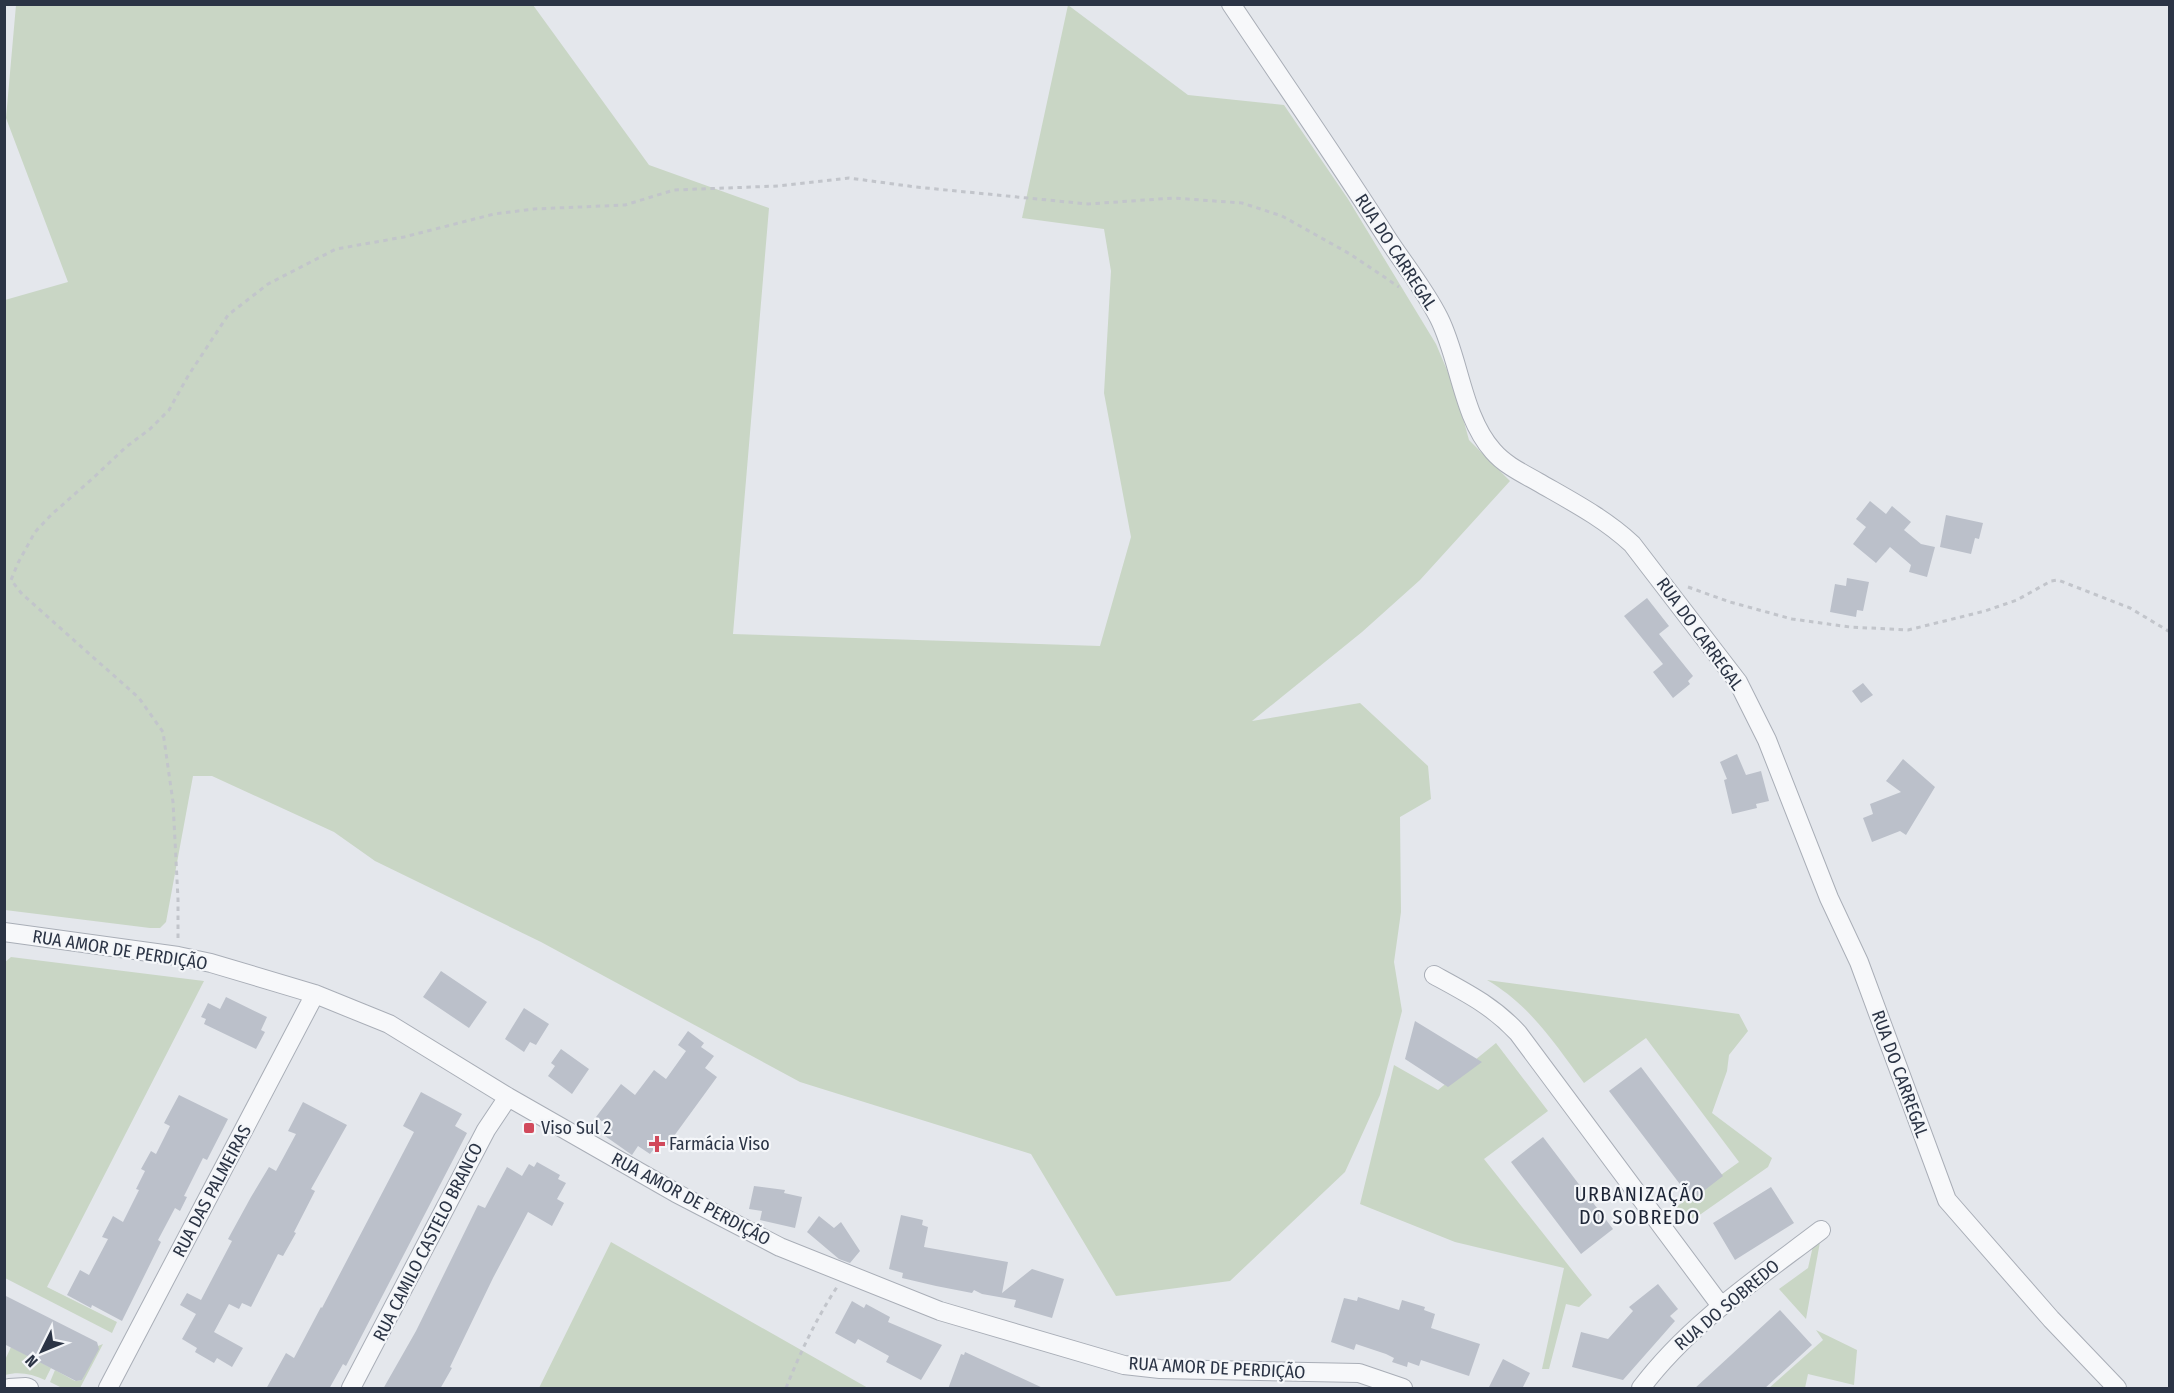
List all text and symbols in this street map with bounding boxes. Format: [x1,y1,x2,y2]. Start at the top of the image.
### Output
street label: RUA DO CARREGAL [1350,190,1442,314]
street label: RUA DO CARREGAL [1652,573,1748,695]
street label: RUA AMOR DE PERDIÇÃO [31,925,209,975]
street label: RUA DO CARREGAL [1867,1007,1933,1141]
place label: Viso Sul 2 [541,1117,611,1139]
street label: RUA DAS PALMEIRAS [168,1121,256,1261]
marker: Viso Sul 2 [522,1121,536,1135]
place label: Farmácia Viso [669,1133,770,1155]
marker: Farmácia Viso [650,1137,664,1151]
street label: RUA CAMILO CASTELO BRANCO [368,1139,488,1345]
street label: RUA AMOR DE PERDIÇÃO [608,1148,774,1250]
district label: URBANIZAÇÃO DO SOBREDO [1575,1182,1705,1229]
street label: RUA DO SOBREDO [1670,1255,1784,1355]
north arrow [12,1321,72,1381]
text: N [21,1351,42,1371]
street label: RUA AMOR DE PERDIÇÃO [1128,1352,1306,1384]

